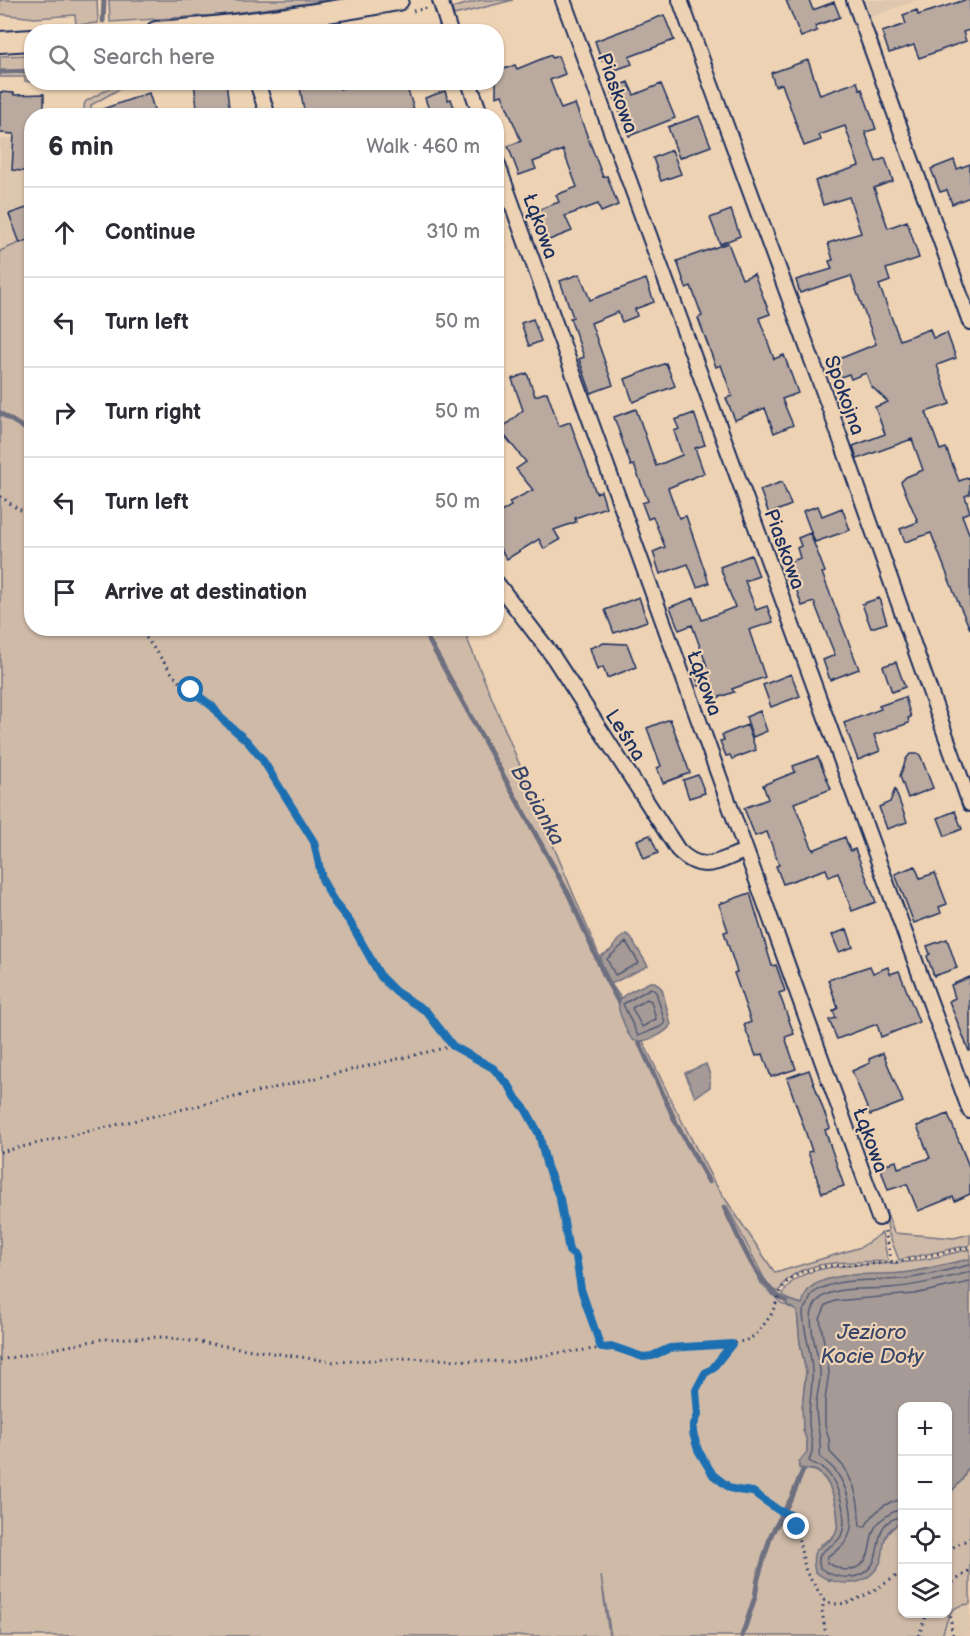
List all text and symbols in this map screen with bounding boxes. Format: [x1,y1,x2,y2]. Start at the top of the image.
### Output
search box [24,24,504,90]
icon: search [45,41,78,74]
text: Search here [93,44,215,71]
street label: Piaskowa [591,50,643,137]
text: 6 min [48,132,114,163]
text: Walk · 460 m [366,135,480,159]
street label: Łąkowa [517,190,563,262]
icon: ahead [48,216,81,249]
text: Continue [105,219,195,246]
text: 310 m [426,220,480,244]
icon: left [48,306,81,339]
text: Turn left [105,309,189,336]
text: 50 m [435,310,480,334]
street label: Spokojna [819,352,870,438]
icon: right [48,396,81,429]
text: Turn right [105,399,201,426]
text: 50 m [435,400,480,424]
icon: left [48,486,81,519]
text: Turn left [105,489,189,516]
text: 50 m [435,490,480,514]
street label: Piaskowa [758,506,810,593]
icon: arrive [48,576,81,609]
text: Arrive at destination [105,579,307,606]
street label: Łąkowa [681,647,727,719]
route start [177,676,203,702]
street label: Leśna [600,705,651,766]
water label: Bocianka [505,761,570,850]
street label: Łąkowa [847,1104,893,1176]
water label: Jezioro Kocie Doły [821,1320,924,1369]
map controls [898,1402,952,1618]
button: + [898,1402,952,1456]
button: − [898,1456,952,1510]
button: locate [898,1510,952,1564]
route end [783,1513,809,1539]
button: layers [898,1564,952,1618]

